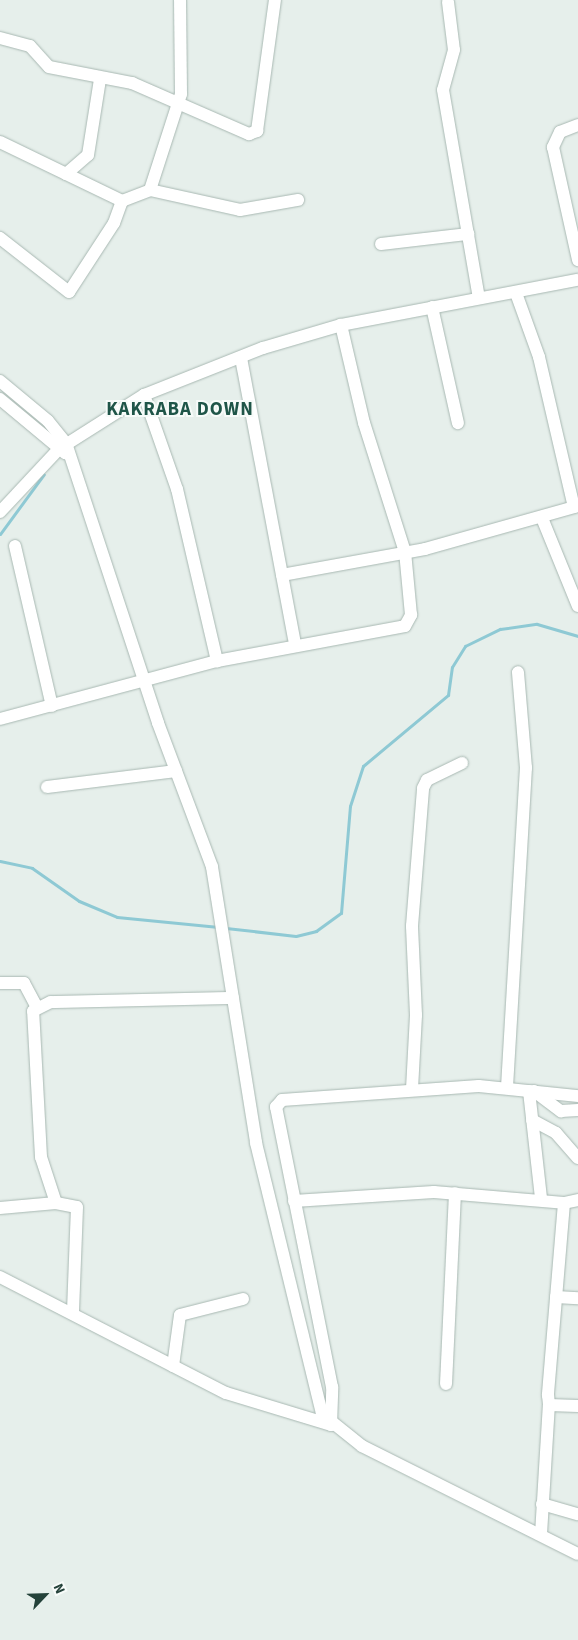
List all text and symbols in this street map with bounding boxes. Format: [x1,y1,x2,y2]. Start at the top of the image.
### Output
district label: KAKRABA DOWN [105,399,255,421]
north arrow [20,1570,70,1620]
text: N [48,1581,70,1597]

